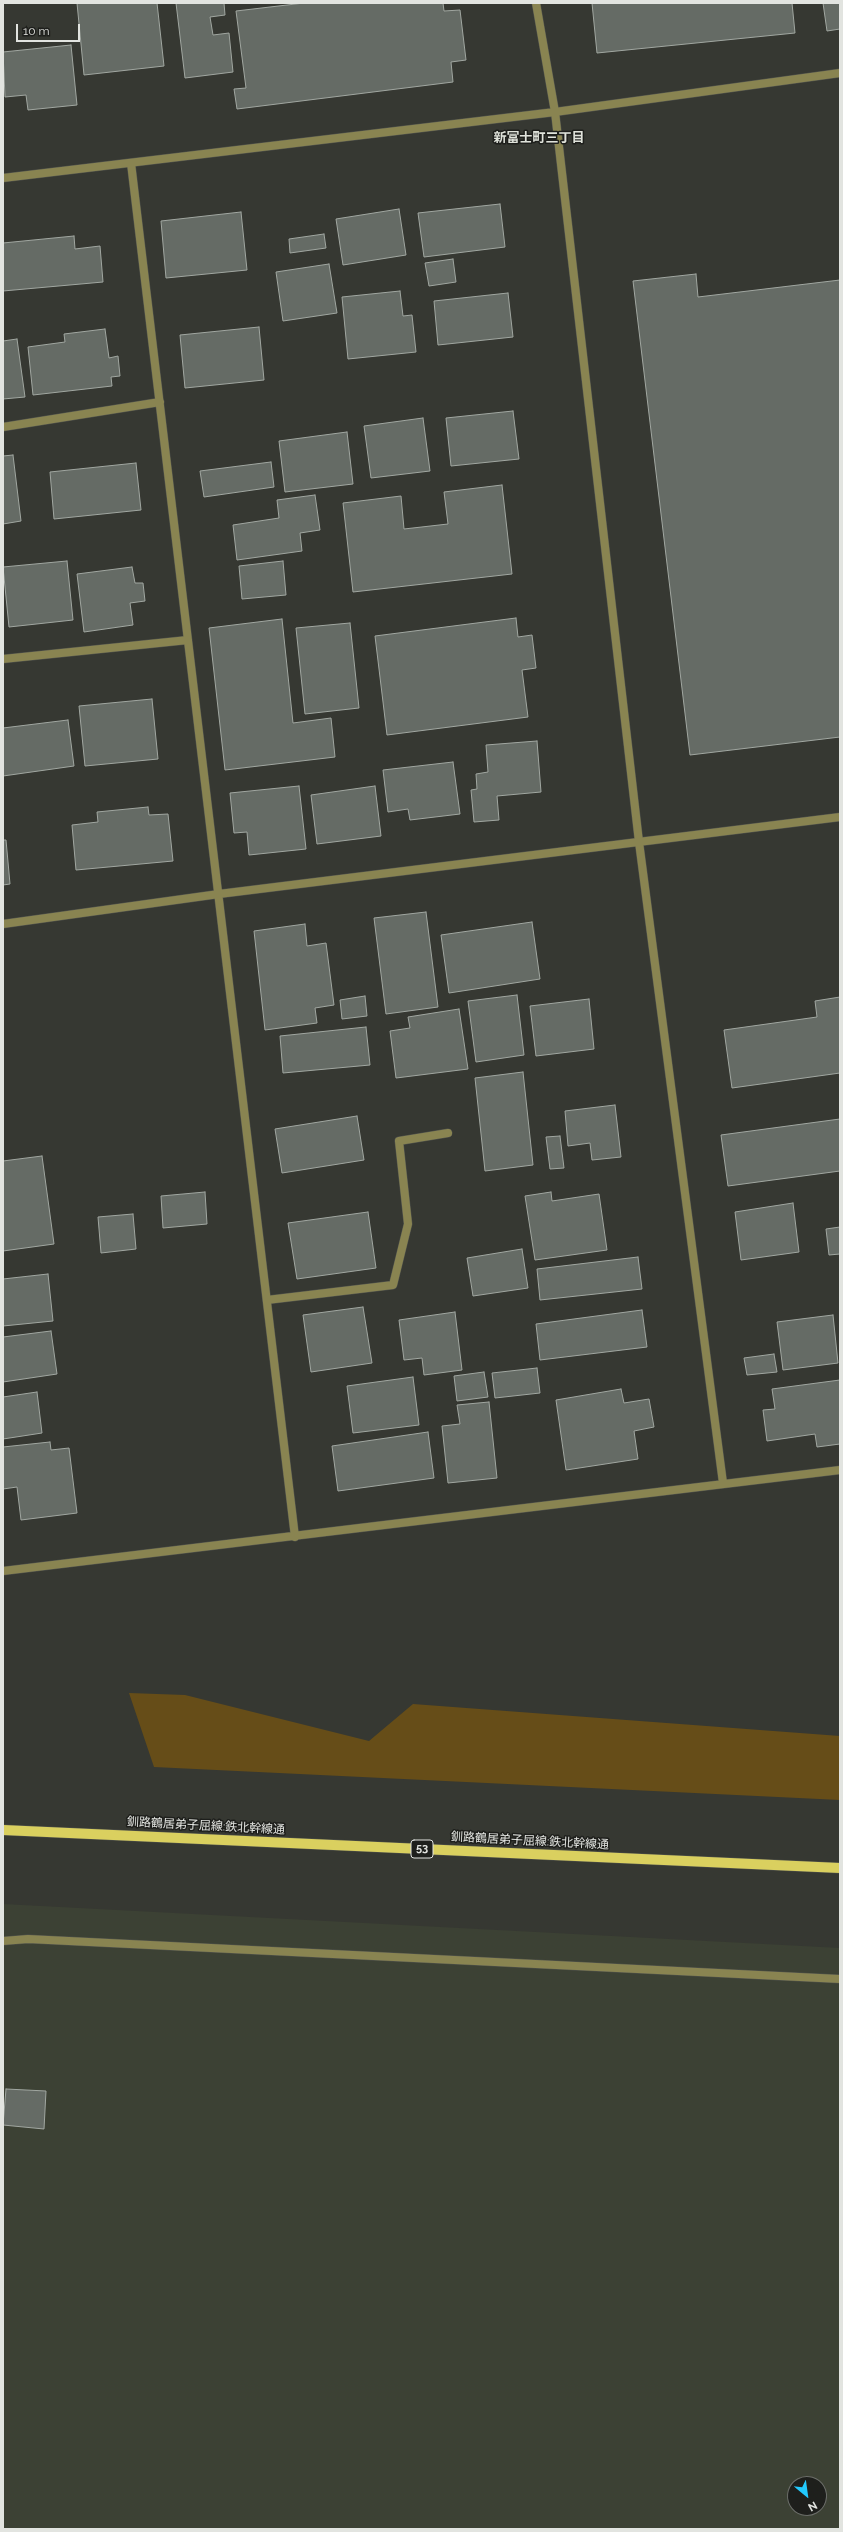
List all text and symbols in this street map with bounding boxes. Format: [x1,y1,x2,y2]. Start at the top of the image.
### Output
scale bar [18,16,82,42]
text: 10 m [23,24,50,38]
district label: 新富士町三丁目 [494,130,584,146]
street label: 釧路鶴居弟子屈線:鉄北幹線通 [127,1815,285,1837]
street label: 釧路鶴居弟子屈線:鉄北幹線通 [451,1830,609,1852]
road number: 53 [411,1840,433,1858]
north arrow [787,2476,827,2516]
text: N [806,2498,819,2514]

